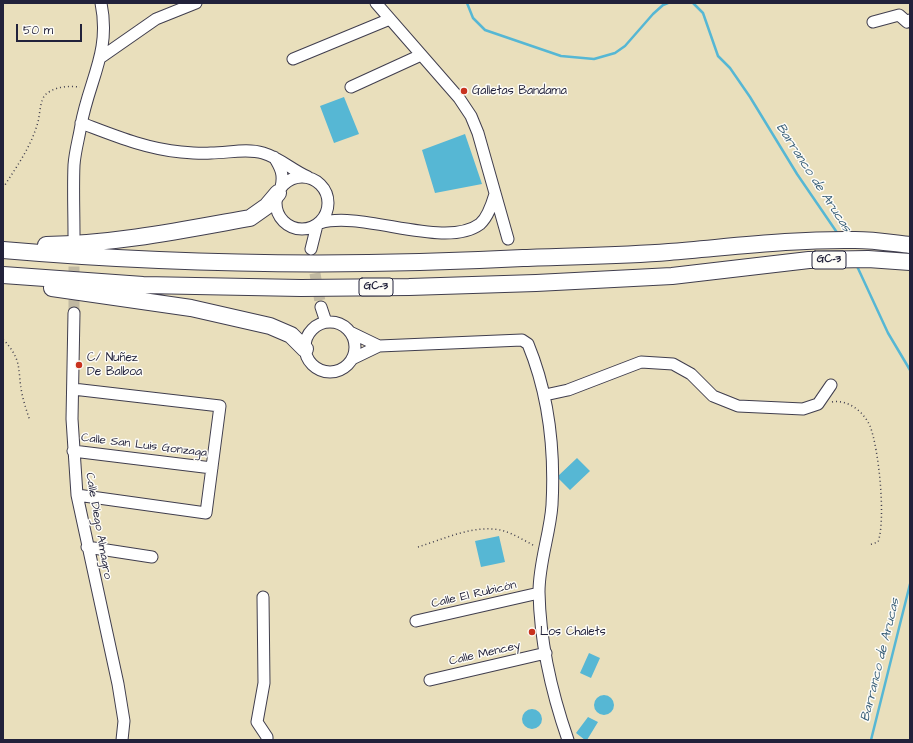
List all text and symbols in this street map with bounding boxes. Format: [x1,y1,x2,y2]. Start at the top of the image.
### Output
scale bar [18,16,84,42]
text: 50 m [23,22,53,39]
place label: Galletas Bandama [472,84,567,98]
marker: Galletas Bandama [459,86,469,96]
water label: Barranco de Arucas [772,121,854,235]
road number: GC-3 [812,251,846,269]
road number: GC-3 [359,278,393,296]
place label: C/ Nuñez De Balboa [87,351,142,379]
marker: C/ Nuñez De Balboa [74,360,84,370]
street label: Calle San Luis Gonzaga [80,431,208,461]
street label: Calle Diego Almagro [82,472,114,580]
street label: Calle El Rubicón [430,578,518,612]
water label: Barranco de Arucas [858,597,904,723]
place label: Los Chalets [540,625,606,639]
marker: Los Chalets [527,627,537,637]
street label: Calle Mencey [448,639,522,669]

